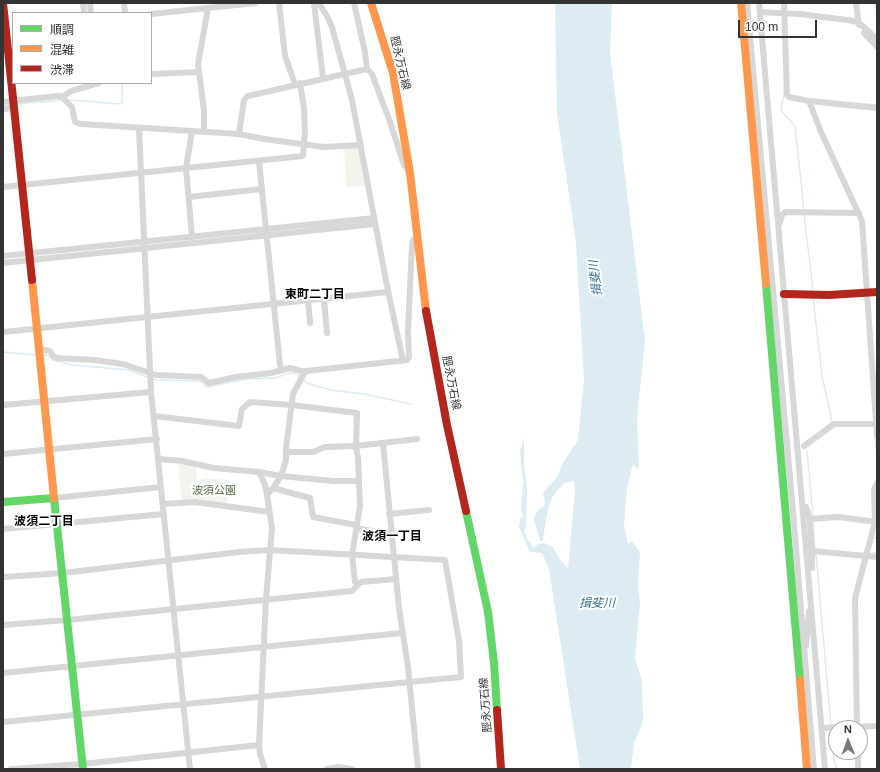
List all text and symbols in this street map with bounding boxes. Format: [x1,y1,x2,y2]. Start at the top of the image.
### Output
legend [12,12,152,84]
scale bar [740,12,819,38]
text: 100 m [745,20,778,34]
text: 順調 [50,23,74,37]
street label: 脛永万石線 [387,35,413,91]
text: 混雑 [50,43,74,57]
text: 渋滞 [50,63,74,77]
water label: 揖斐川 [587,259,605,297]
district label: 東町二丁目 [285,288,345,302]
street label: 脛永万石線 [439,355,463,411]
park label: 波須公園 [192,484,236,498]
district label: 波須二丁目 [14,515,74,529]
district label: 波須一丁目 [362,530,422,544]
water label: 揖斐川 [579,597,615,611]
street label: 脛永万石線 [477,677,495,733]
north arrow [828,720,868,760]
text: N [844,723,852,735]

